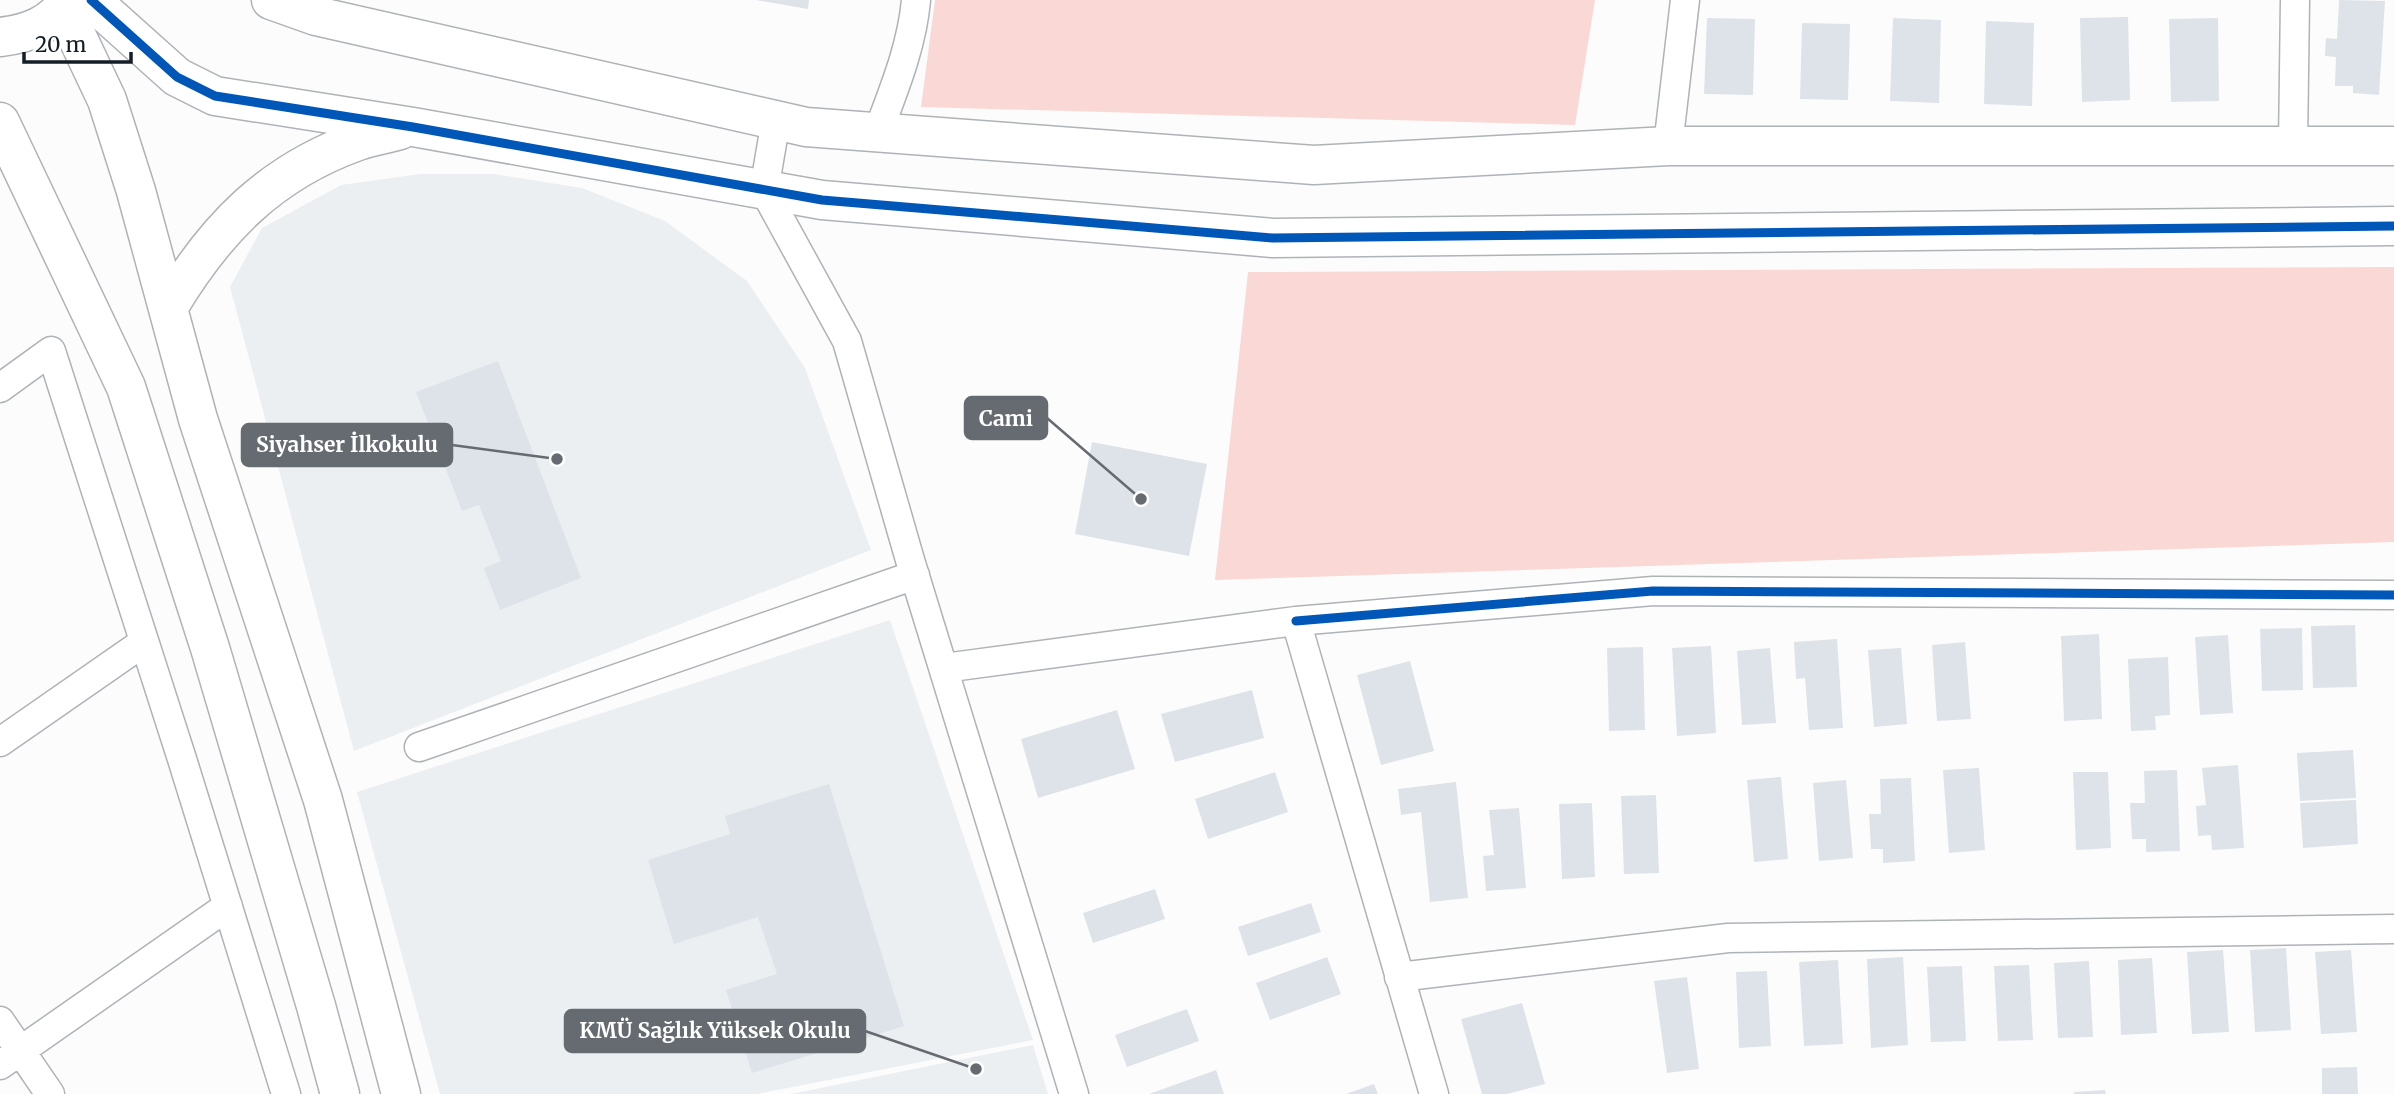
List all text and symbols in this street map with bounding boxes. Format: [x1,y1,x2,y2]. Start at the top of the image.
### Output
scale bar [24,21,131,65]
text: 20 m [35,31,87,58]
callout: Cami [965,397,1047,439]
text: Cami [979,405,1033,432]
callout: Siyahser İlkokulu [242,424,452,466]
text: Siyahser İlkokulu [256,431,438,458]
callout: KMÜ Sağlık Yüksek Okulu [565,1010,865,1052]
text: KMÜ Sağlık Yüksek Okulu [579,1017,851,1044]

